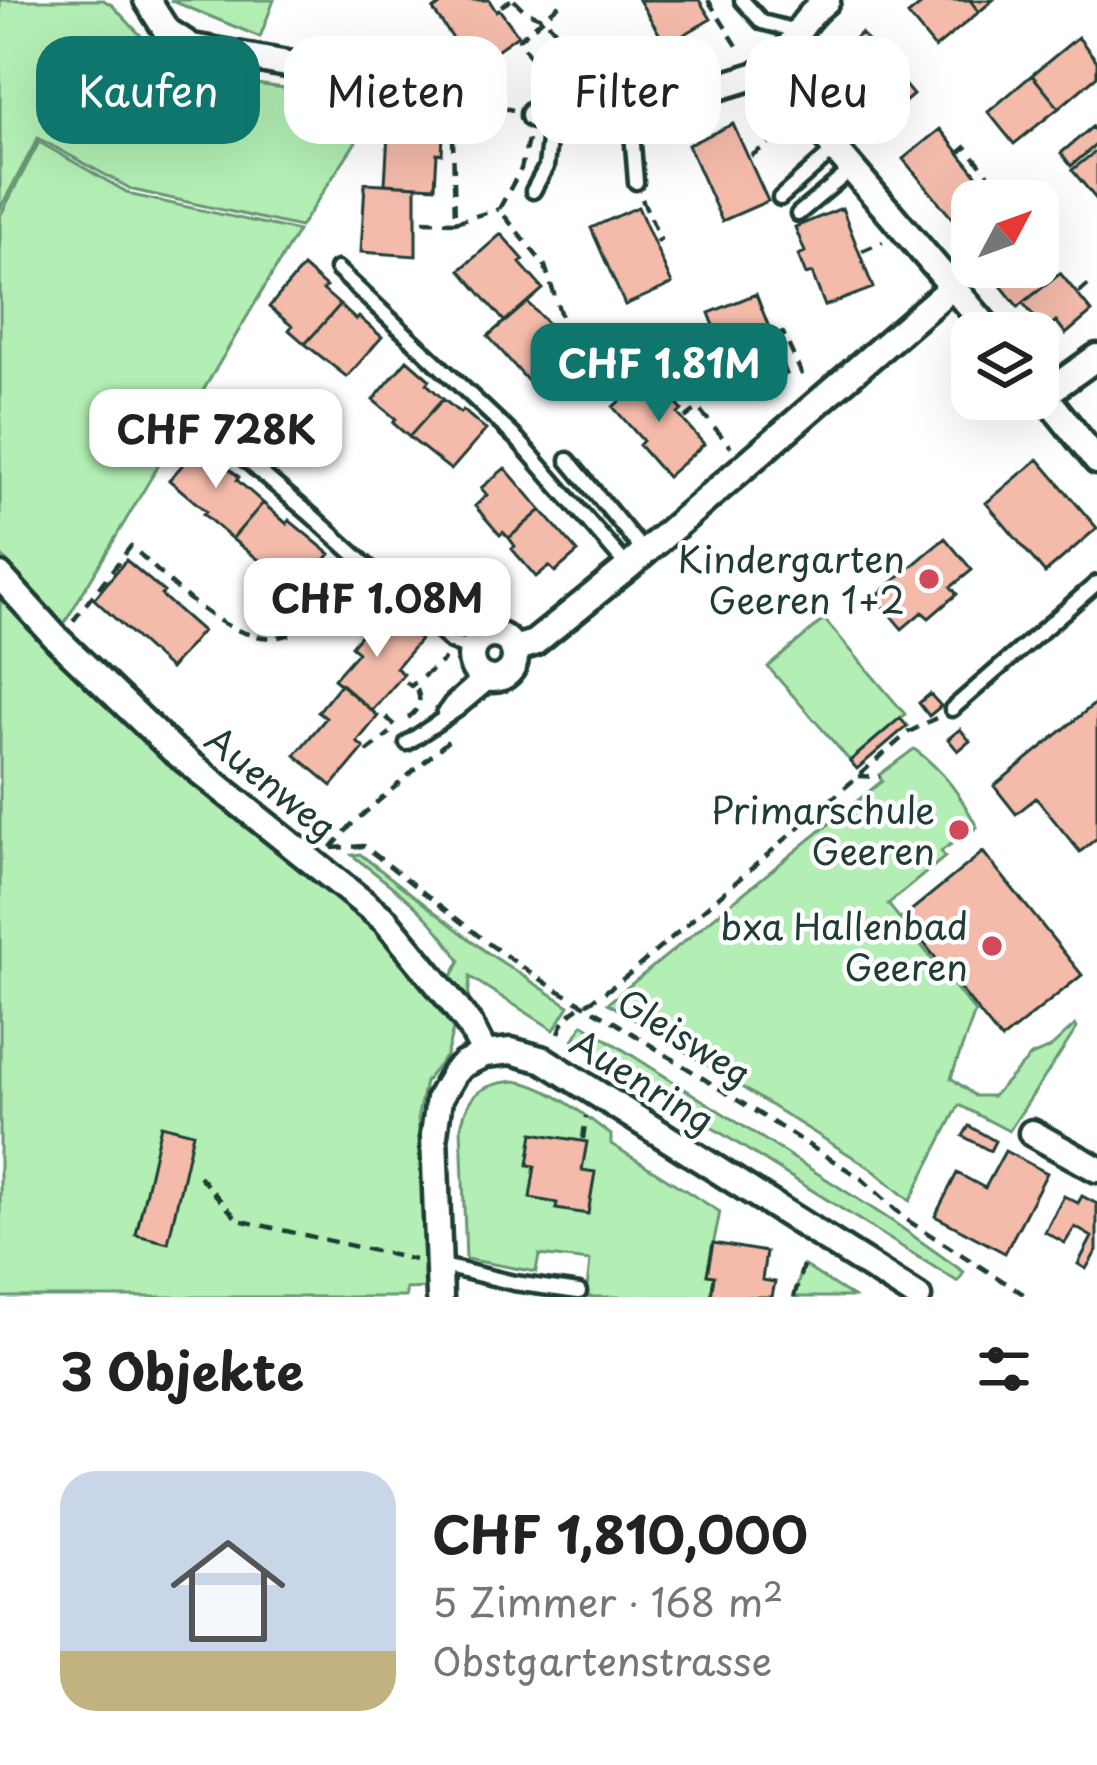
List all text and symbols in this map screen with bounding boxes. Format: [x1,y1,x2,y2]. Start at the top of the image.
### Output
chip: Kaufen [36,36,260,144]
chip: Mieten [284,36,507,144]
chip: Filter [531,36,721,144]
chip: Neu [745,36,910,144]
north arrow [951,180,1059,288]
map controls [951,180,1059,420]
button: layers [951,312,1059,420]
pin: CHF 1.81M [522,323,796,425]
text: CHF 1.81M [558,332,760,391]
pin: CHF 728K [92,389,340,491]
text: CHF 728K [116,398,316,457]
place label: Kindergarten Geeren 1+2 [678,531,905,626]
pin: CHF 1.08M [240,558,514,660]
marker: Kindergarten Geeren 1+2 [916,566,942,592]
text: CHF 1.08M [271,567,483,626]
street label: Auenweg [194,712,350,852]
place label: Primarschule Geeren [711,782,935,877]
marker: Primarschule Geeren [946,817,972,843]
place label: bxa Hallenbad Geeren [721,898,968,993]
marker: bxa Hallenbad Geeren [979,933,1005,959]
street label: Gleisweg [607,974,763,1098]
street label: Auenring [561,1015,725,1145]
text: 3 Objekte [60,1331,304,1408]
icon: filters [971,1336,1037,1402]
text: CHF 1,810,000 [432,1494,808,1571]
icon: home [156,1519,300,1663]
text: 5 Zimmer · 168 m² [432,1571,783,1630]
text: Obstgartenstrasse [432,1630,772,1689]

